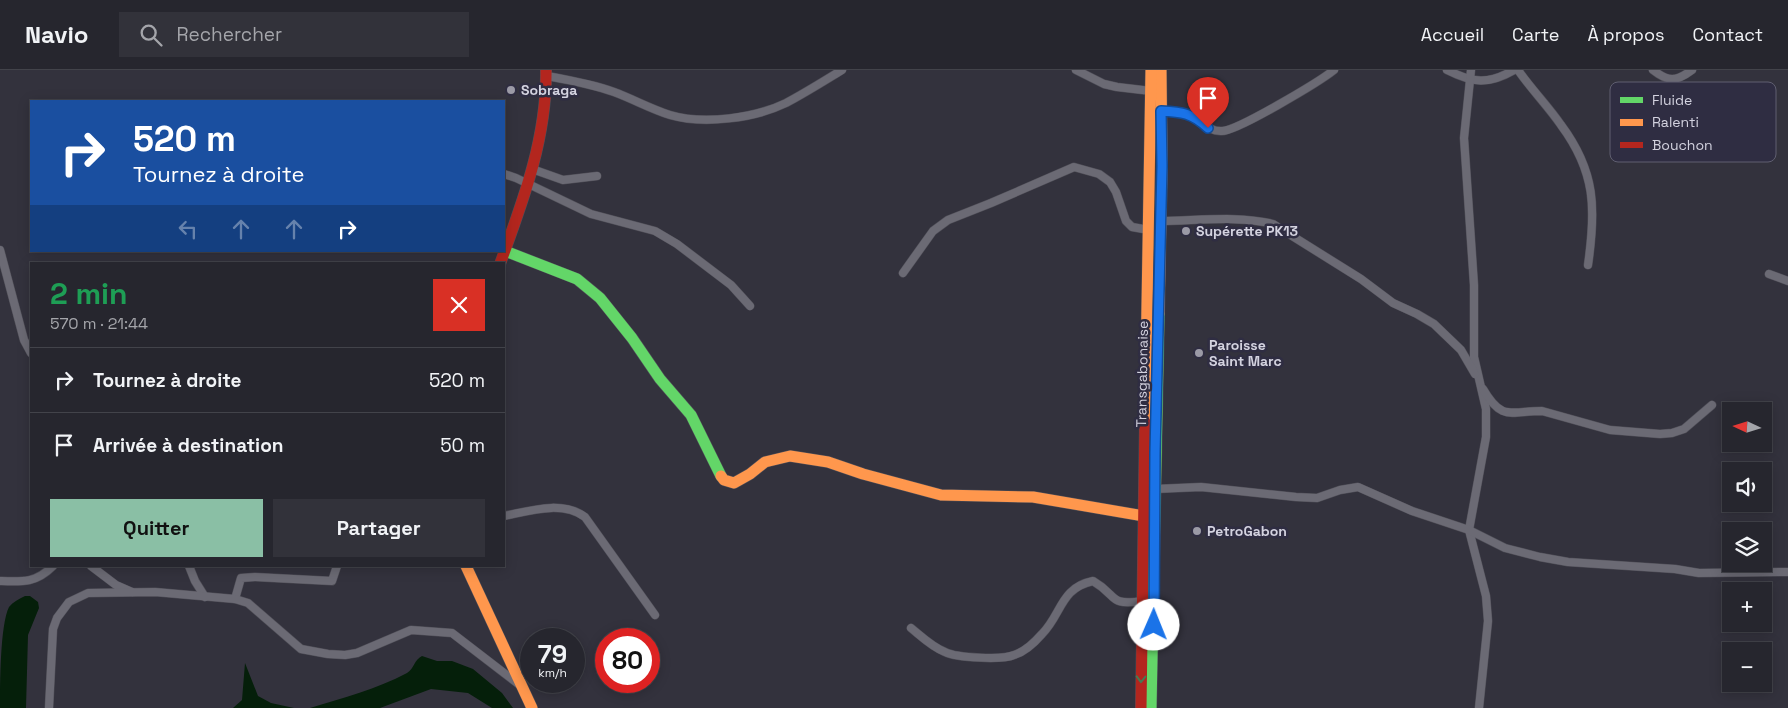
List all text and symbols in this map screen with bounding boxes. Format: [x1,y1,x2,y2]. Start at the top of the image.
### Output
search box [119,12,469,57]
text: Navio [25,19,89,50]
icon: search [137,21,165,49]
text: Rechercher [177,22,282,47]
text: Accueil [1421,23,1484,46]
text: Carte [1512,23,1559,46]
text: À propos [1587,23,1665,46]
text: Contact [1693,23,1763,46]
pin [1187,77,1229,128]
place label: Sobraga [521,81,577,99]
legend [1610,82,1776,162]
marker: Sobraga [505,84,517,96]
icon: arrive [1194,84,1222,112]
text: Fluide [1652,91,1692,109]
text: Ralenti [1652,113,1699,131]
text: 520 m [133,117,236,161]
icon: right [50,120,115,185]
text: Bouchon [1652,136,1713,154]
text: Tournez à droite [133,160,304,188]
icon: left [174,215,202,243]
icon: ahead [227,215,255,243]
icon: ahead [280,215,308,243]
icon: right [333,215,361,243]
place label: Supérette PK13 [1196,222,1298,240]
marker: Supérette PK13 [1180,225,1192,237]
text: 2 min [50,274,128,313]
button: close [433,279,485,331]
text: 570 m · 21:44 [50,313,148,334]
street label: Transgabonaise [1132,321,1152,427]
place label: Paroisse Saint Marc [1209,336,1282,370]
marker: Paroisse Saint Marc [1193,347,1205,359]
icon: right [50,366,78,394]
text: Tournez à droite [93,368,242,393]
text: 520 m [429,368,485,393]
north arrow [1722,402,1772,452]
map controls [1722,402,1772,692]
icon: arrive [50,431,78,459]
text: Arrivée à destination [93,433,283,458]
text: 50 m [440,433,485,458]
button: sound [1722,462,1772,512]
button: Quitter [50,499,263,557]
button: Partager [273,499,485,557]
place label: PetroGabon [1207,522,1287,540]
button: layers [1722,522,1772,572]
marker: PetroGabon [1191,525,1203,537]
button: + [1722,582,1772,632]
position arrow [1127,598,1179,650]
speed limit sign: 80 [595,628,660,693]
text: 79 [538,638,567,670]
button: − [1722,642,1772,692]
text: km/h [538,665,567,681]
one-way arrow [1136,675,1146,683]

